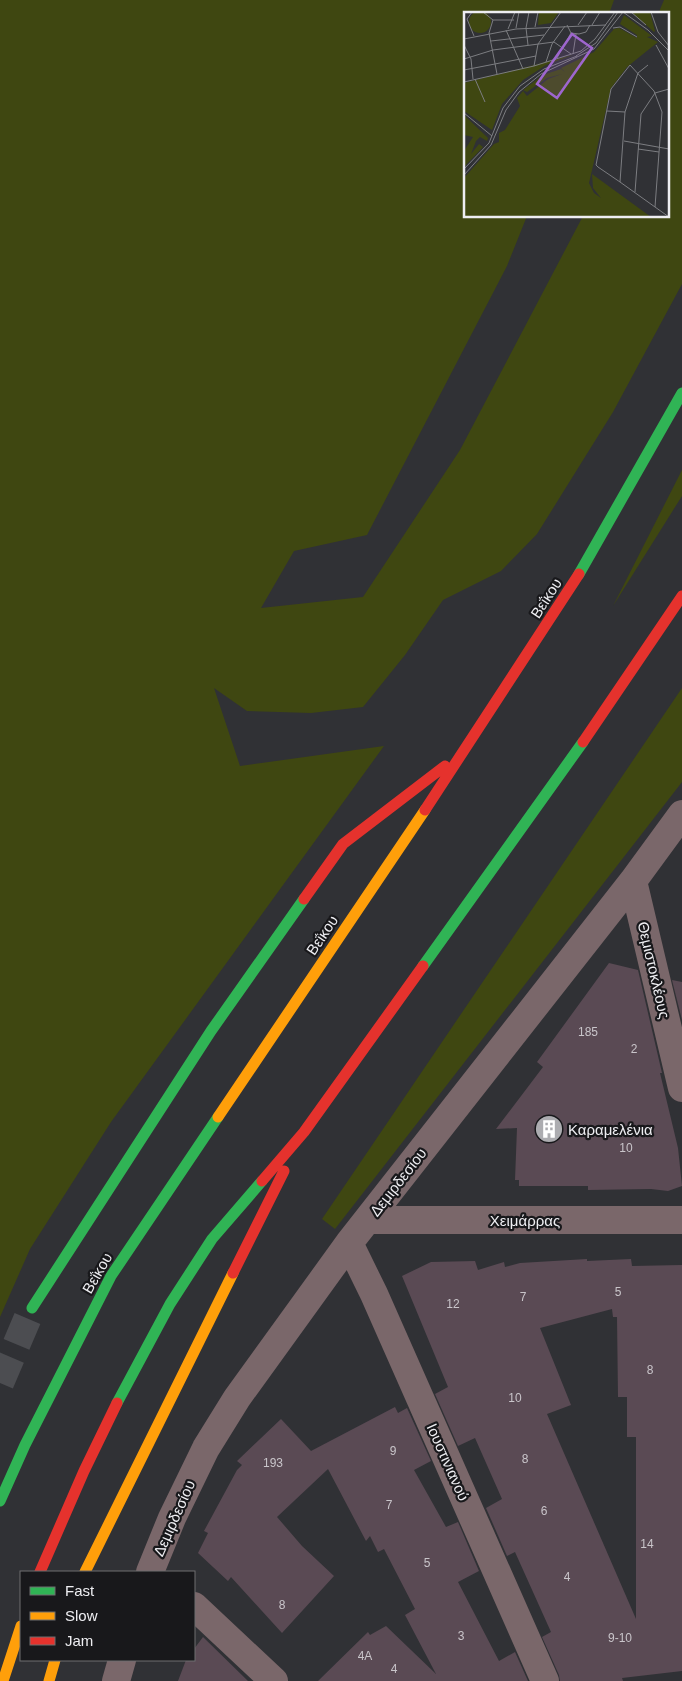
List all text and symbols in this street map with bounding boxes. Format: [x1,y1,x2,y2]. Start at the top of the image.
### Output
inset map [464,12,670,218]
street label: Βεΐκου [527,575,565,621]
street label: Βεΐκου [303,912,341,958]
street label: Θεμιστοκλέους [635,920,673,1020]
house number: 185 [578,1025,598,1039]
house number: 2 [631,1042,638,1056]
building icon: Καραμελένια [534,1114,564,1144]
place label: Καραμελένια [568,1121,653,1138]
house number: 10 [619,1141,633,1155]
street label: Δεμιρδεσίου [366,1145,430,1219]
street label: Χειμάρρας [490,1212,560,1229]
street label: Βεΐκου [79,1250,115,1296]
house number: 5 [615,1285,622,1299]
house number: 7 [520,1290,527,1304]
house number: 12 [446,1297,460,1311]
house number: 8 [647,1363,654,1377]
house number: 10 [508,1391,522,1405]
street label: Ιουστινιανού [423,1421,473,1503]
house number: 9 [390,1444,397,1458]
house number: 8 [522,1452,529,1466]
house number: 193 [263,1456,283,1470]
street label: Δεμιρδεσίου [150,1477,198,1559]
house number: 7 [386,1498,393,1512]
house number: 6 [541,1504,548,1518]
house number: 14 [640,1537,654,1551]
house number: 5 [424,1556,431,1570]
house number: 4 [564,1570,571,1584]
legend [20,1571,195,1661]
text: Fast [65,1582,95,1599]
house number: 8 [279,1598,286,1612]
text: Slow [65,1607,98,1624]
house number: 3 [458,1629,465,1643]
house number: 9-10 [608,1631,632,1645]
text: Jam [65,1632,93,1649]
house number: 4Α [358,1649,372,1663]
house number: 4 [391,1662,398,1676]

